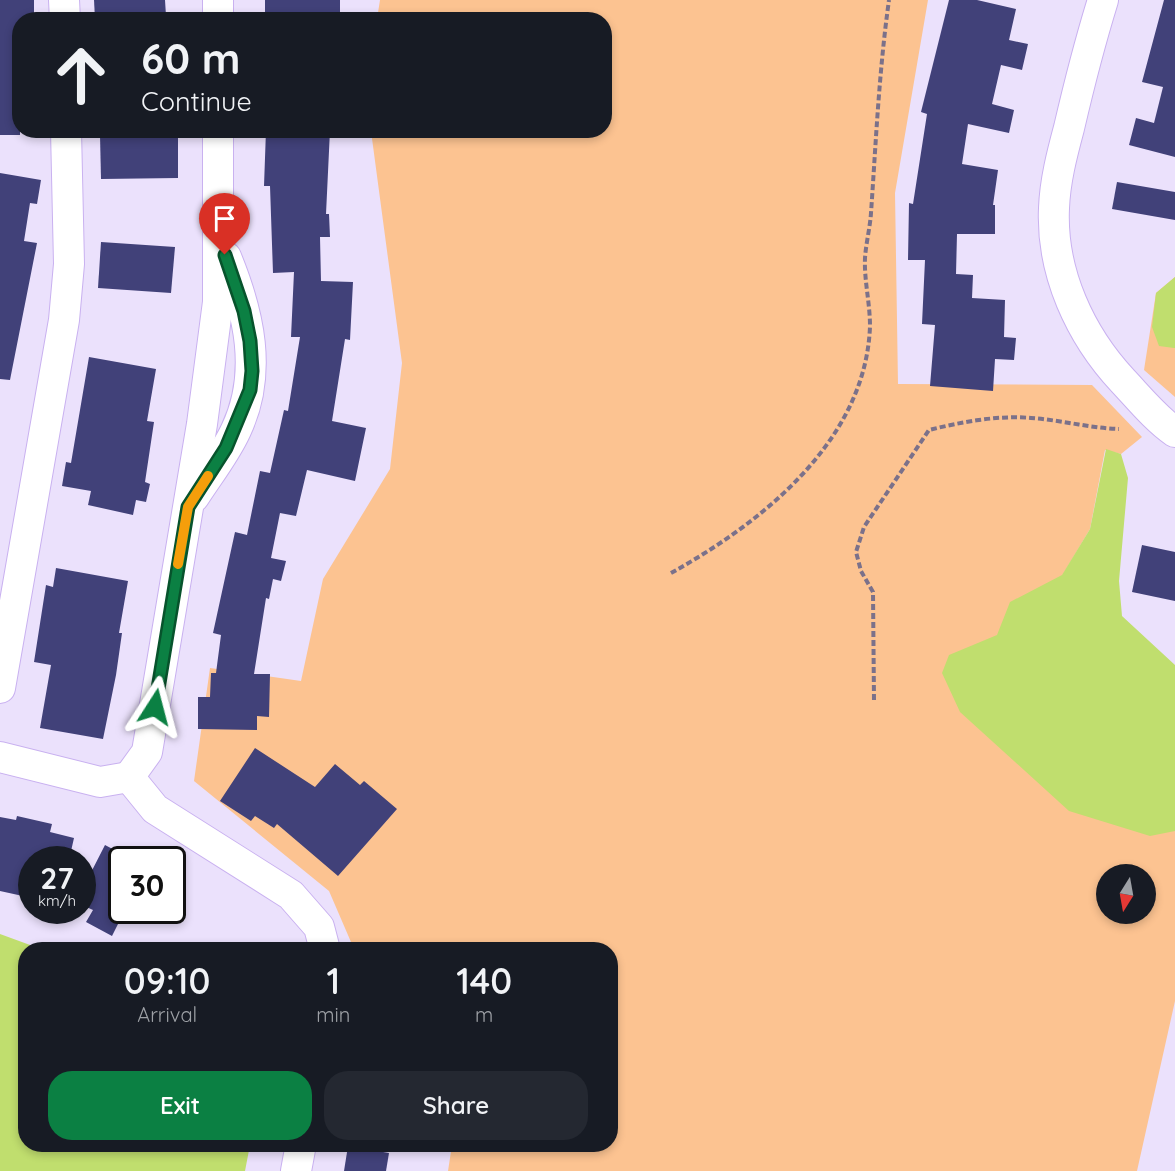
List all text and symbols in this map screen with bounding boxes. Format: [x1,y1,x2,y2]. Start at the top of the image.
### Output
text: 60 m [141,32,241,85]
icon: ahead [42,36,120,114]
text: Continue [141,84,252,118]
pin [199,193,250,255]
icon: arrive [208,202,241,235]
position arrow [123,675,187,739]
speed limit sign: 30 [108,846,186,924]
text: 27 [40,859,74,897]
north arrow [1096,864,1156,924]
map controls [1096,864,1156,924]
text: km/h [38,891,76,910]
text: 09:10 [124,958,211,1003]
text: 1 [326,958,340,1003]
text: 140 [456,958,512,1003]
text: Arrival [137,1002,197,1027]
text: min [316,1002,350,1027]
text: m [475,1002,493,1027]
button: Exit [48,1071,312,1140]
button: Share [324,1071,588,1140]

